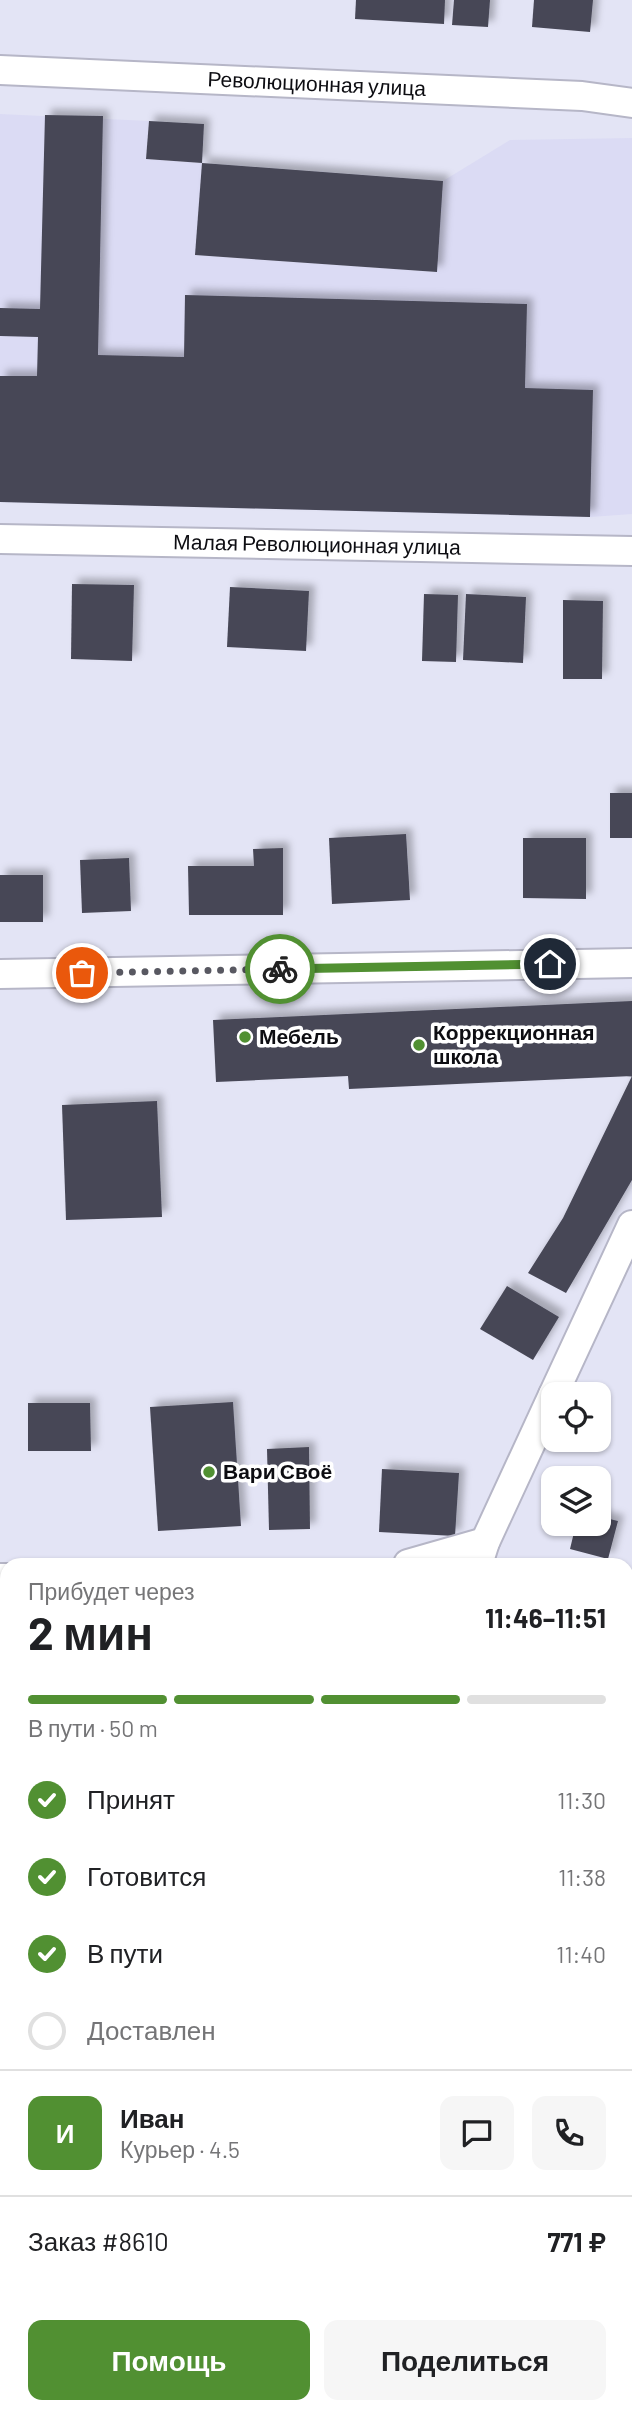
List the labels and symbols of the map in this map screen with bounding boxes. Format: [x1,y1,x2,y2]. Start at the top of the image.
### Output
street label: Революционная улица [207,65,427,100]
street label: Малая Революционная улица [173,528,461,559]
courier [245,934,315,1004]
pin [520,934,580,994]
pin [52,943,112,1003]
place label: Коррекционная школа [433,1019,594,1068]
place label: Мебель [259,1023,339,1048]
marker: Мебель [237,1029,253,1045]
marker: Коррекционная школа [411,1037,427,1053]
place label: Вари Своё [223,1458,332,1483]
marker: Вари Своё [201,1464,217,1480]

